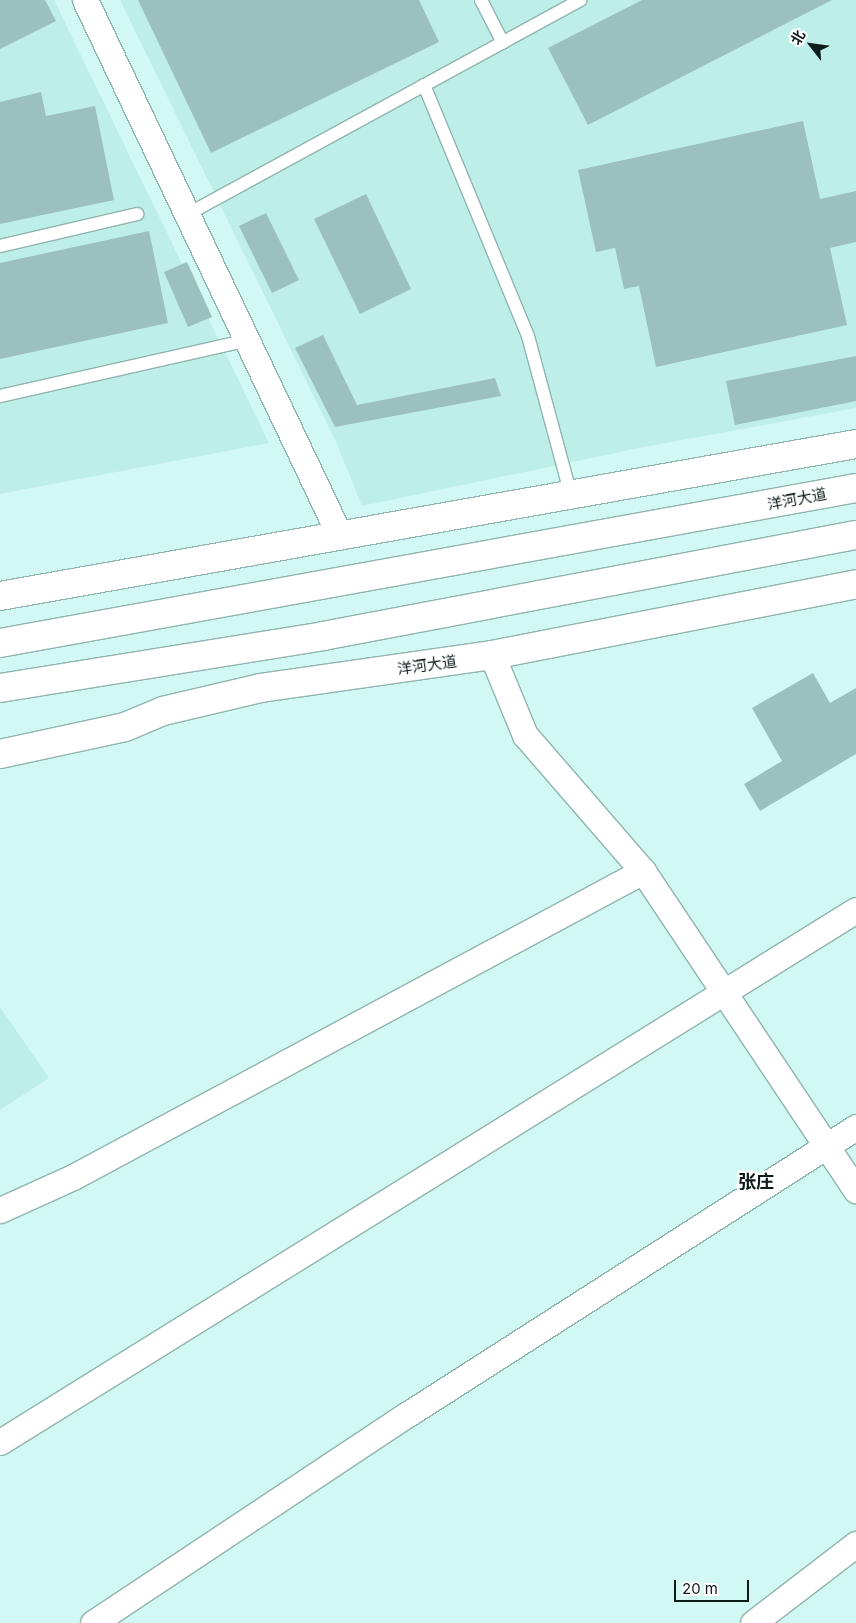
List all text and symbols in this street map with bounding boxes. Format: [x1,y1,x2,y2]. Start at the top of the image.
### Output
north arrow [786,20,836,70]
text: 北 [787,27,808,48]
street label: 洋河大道 [766,484,828,514]
street label: 洋河大道 [396,652,458,678]
district label: 张庄 [738,1171,774,1193]
scale bar [676,1570,751,1602]
text: 20 m [682,1579,718,1598]

